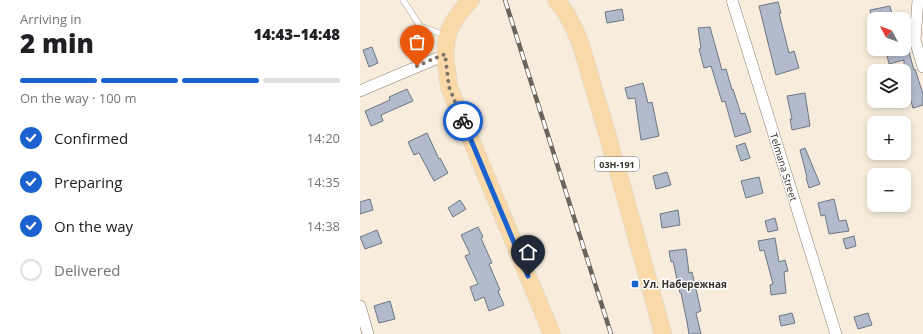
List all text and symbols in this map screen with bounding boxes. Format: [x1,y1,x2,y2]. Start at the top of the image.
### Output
text: Arriving in [20,10,82,28]
north arrow [867,12,911,56]
map controls [867,12,911,212]
text: 14:43–14:48 [254,24,340,44]
text: 2 min [20,25,94,61]
pin [400,25,434,66]
icon: bag [406,31,428,53]
button: layers [867,64,911,108]
text: On the way · 100 m [20,89,136,107]
courier [443,101,483,141]
icon: bike [452,110,474,132]
button: + [867,116,911,160]
icon: check [20,127,42,149]
text: Confirmed [54,128,128,148]
text: 14:20 [307,129,340,147]
street label: Telmana Street [767,131,801,203]
road number: 03Н-191 [595,157,639,171]
button: − [867,168,911,212]
icon: check [20,171,42,193]
text: Preparing [54,172,122,192]
text: 14:35 [307,173,340,191]
icon: check [20,215,42,237]
text: On the way [54,216,133,236]
text: 14:38 [307,217,340,235]
pin [511,235,545,276]
icon: home [517,241,539,263]
text: Delivered [54,260,121,280]
place label: Ул. Набережная [643,277,727,291]
marker: Ул. Набережная [630,279,640,289]

